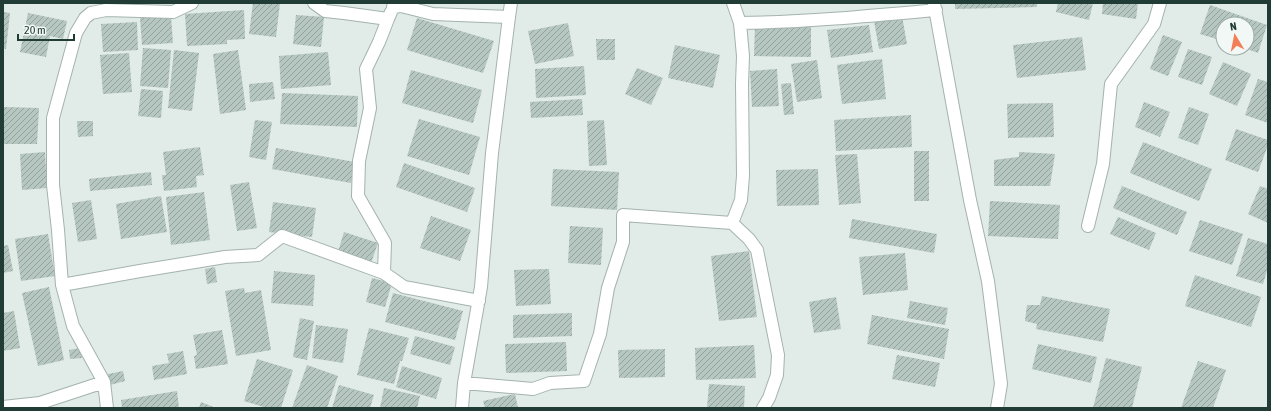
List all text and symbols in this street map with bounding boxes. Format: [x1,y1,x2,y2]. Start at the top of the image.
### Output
scale bar [18,16,74,42]
north arrow [1215,16,1255,56]
text: N [1229,20,1238,33]
text: 20 m [24,23,46,37]

